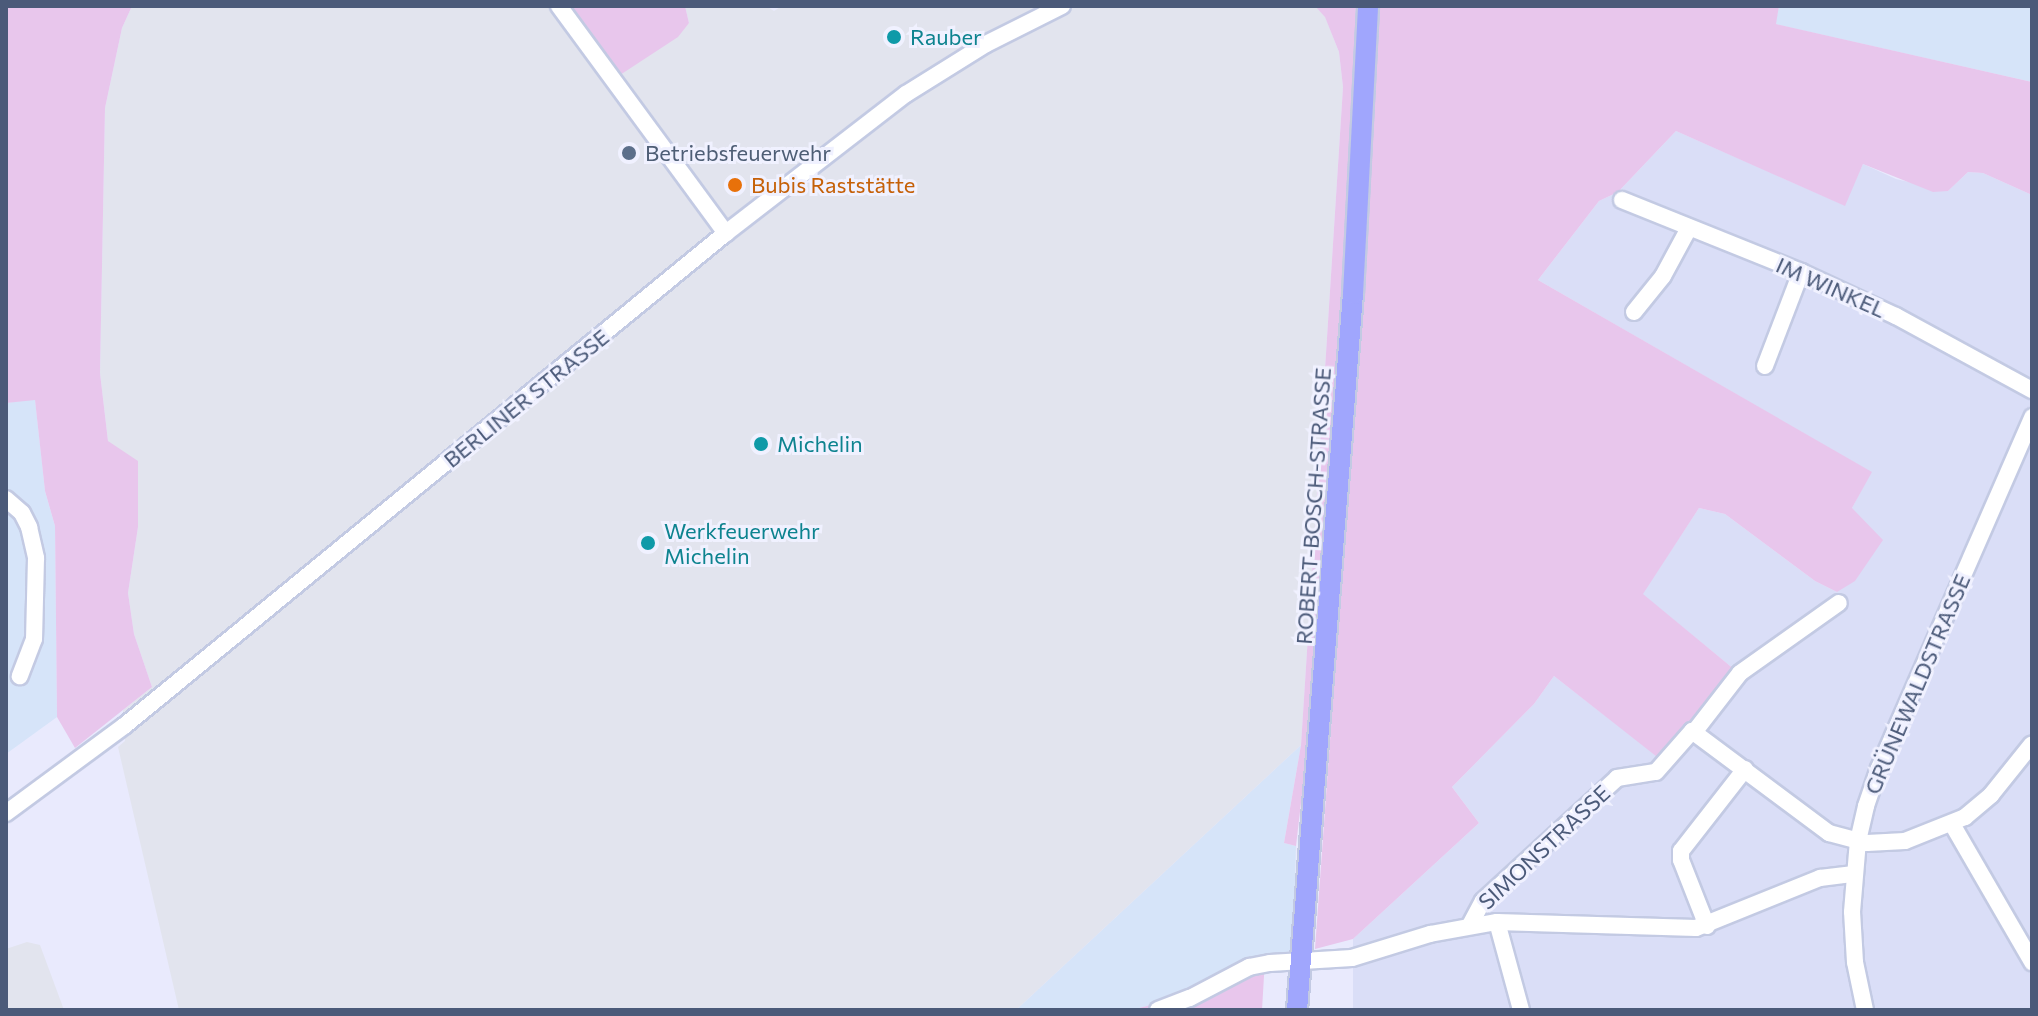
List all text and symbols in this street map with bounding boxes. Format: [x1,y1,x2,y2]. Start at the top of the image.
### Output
place label: Rauber [910,24,982,50]
marker: Rauber [885,28,903,46]
place label: Betriebsfeuerwehr [645,140,831,166]
marker: Betriebsfeuerwehr [620,144,638,162]
place label: Bubis Raststätte [751,172,915,198]
marker: Bubis Raststätte [726,176,744,194]
street label: IM WINKEL [1772,251,1890,323]
street label: BERLINER STRASSE [438,323,614,473]
street label: ROBERT-BOSCH-STRASSE [1290,367,1336,645]
place label: Michelin [777,431,863,457]
marker: Michelin [752,435,770,453]
place label: Werkfeuerwehr Michelin [664,517,820,568]
marker: Werkfeuerwehr Michelin [639,534,657,552]
street label: GRÜNEWALDSTRASSE [1859,570,1975,798]
street label: SIMONSTRASSE [1473,779,1615,915]

